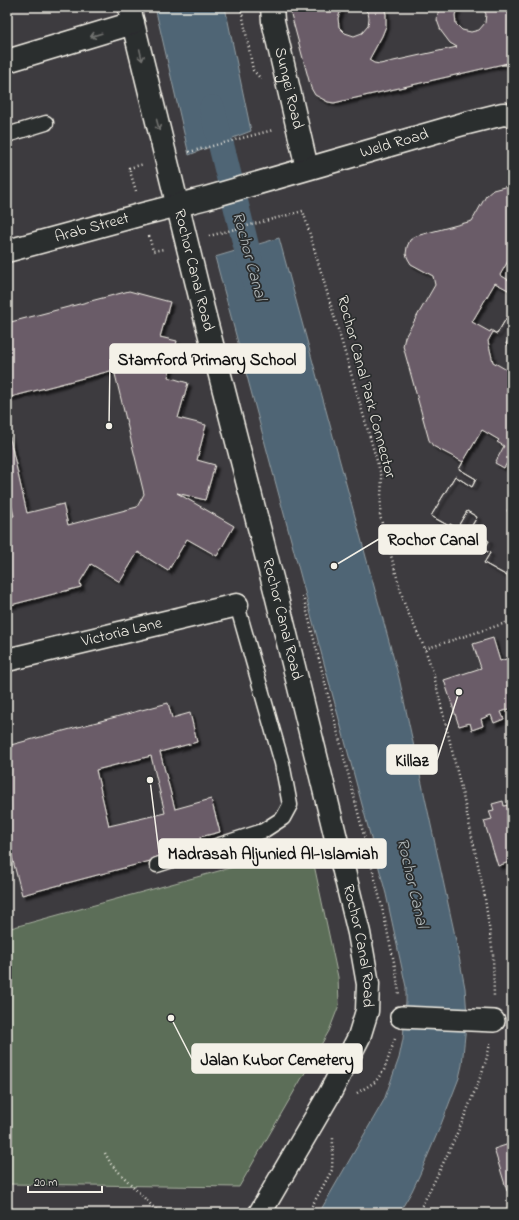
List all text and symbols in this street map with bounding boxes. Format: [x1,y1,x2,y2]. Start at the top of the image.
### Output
one-way arrow [90,31,103,39]
street label: Sungei Road [267,45,310,132]
one-way arrow [137,48,145,61]
one-way arrow [155,118,162,131]
street label: Weld Road [357,123,431,165]
street label: Arab Street [52,206,132,249]
street label: Rochor Canal Road [167,207,220,334]
water label: Rochor Canal [225,209,273,305]
street label: Rochor Canal Park Connector [330,293,402,481]
callout: Stamford Primary School [110,344,305,373]
text: Stamford Primary School [118,348,297,375]
callout: Rochor Canal [379,525,486,554]
text: Rochor Canal [387,528,479,553]
street label: Rochor Canal Road [255,556,309,683]
street label: Victoria Lane [78,611,165,654]
callout: Killaz [387,745,437,774]
text: Killaz [395,749,430,774]
water label: Rochor Canal [390,836,435,932]
callout: Madrasah Aljunied Al-Islamiah [159,839,386,868]
text: Madrasah Aljunied Al-Islamiah [168,842,378,867]
street label: Rochor Canal Road [336,882,380,1008]
callout: Jalan Kubor Cemetery [192,1044,362,1073]
text: Jalan Kubor Cemetery [200,1048,354,1075]
scale bar [28,1168,102,1194]
text: 20 m [34,1174,57,1192]

